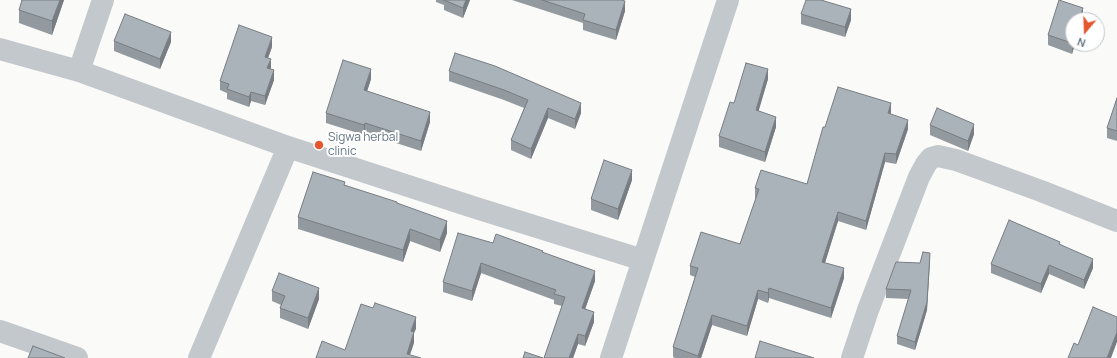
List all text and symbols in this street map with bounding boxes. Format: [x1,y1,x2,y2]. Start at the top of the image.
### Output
north arrow [1065,12,1105,52]
text: N [1075,34,1087,51]
place label: Sigwa herbal clinic [328,131,398,159]
marker: Sigwa herbal clinic [313,139,325,151]

